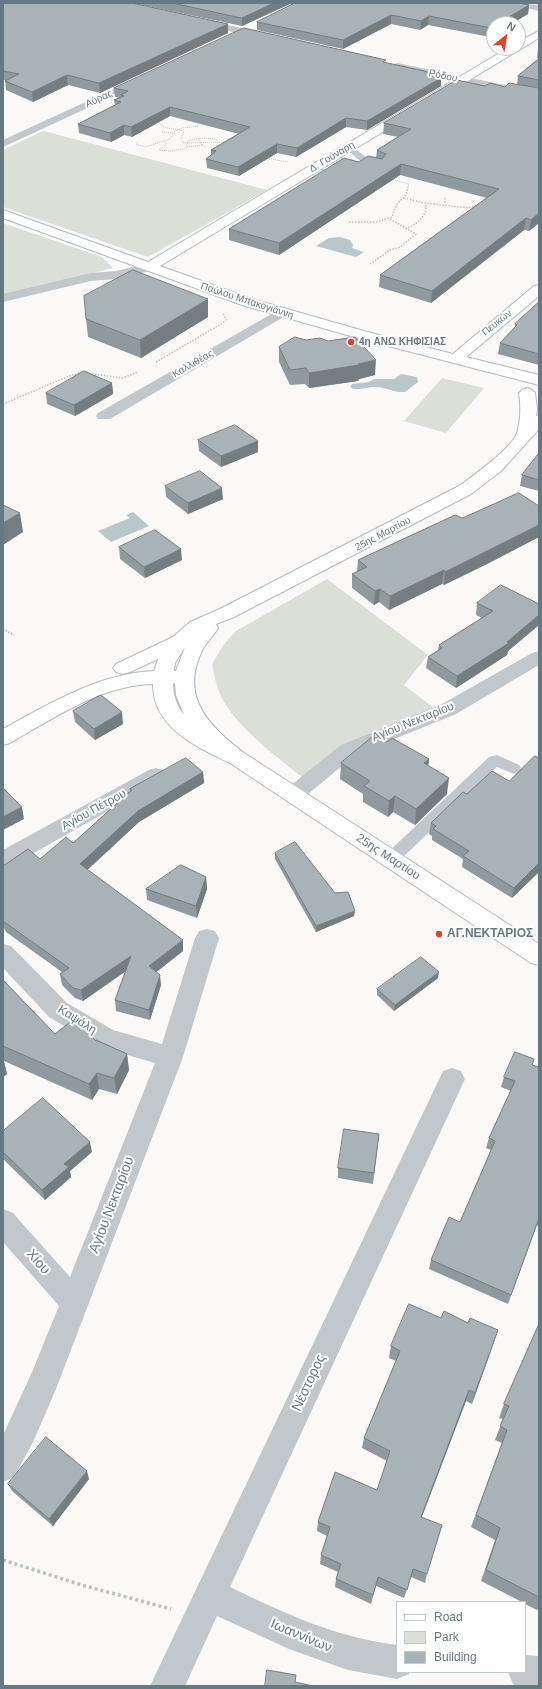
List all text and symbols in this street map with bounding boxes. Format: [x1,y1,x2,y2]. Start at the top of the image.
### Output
north arrow [486,16,526,56]
text: N [505,19,518,34]
street label: Ρόδου [428,67,458,85]
street label: Αύρας [84,88,114,110]
street label: Δ. Γούναρη [307,139,357,175]
street label: Παύλου Μπακογιάννη [199,280,295,322]
street label: Πευκών [480,307,514,339]
place label: 4η ΑΝΩ ΚΗΦΙΣΙΑΣ [359,336,446,348]
marker: 4η ΑΝΩ ΚΗΦΙΣΙΑΣ [346,337,356,347]
street label: Καλλιθέας [170,348,216,380]
street label: 25ης Μαρτίου [353,514,413,554]
street label: Αγίου Νεκταρίου [370,699,456,745]
street label: Αγίου Πέτρου [59,786,129,834]
street label: 25ης Μαρτίου [353,831,423,883]
place label: ΑΓ.ΝΕΚΤΑΡΙΟΣ [447,927,533,941]
marker: ΑΓ.ΝΕΚΤΑΡΙΟΣ [434,929,444,939]
street label: Καψάλη [55,1003,99,1037]
street label: Αγίου Νεκταρίου [86,1154,138,1256]
street label: Χίου [23,1246,53,1278]
street label: Νέστορος [289,1352,329,1414]
legend [396,1601,526,1673]
text: Road [434,1610,463,1624]
street label: Ιωαννίνων [268,1616,334,1656]
text: Park [434,1630,459,1644]
text: Building [434,1650,477,1664]

